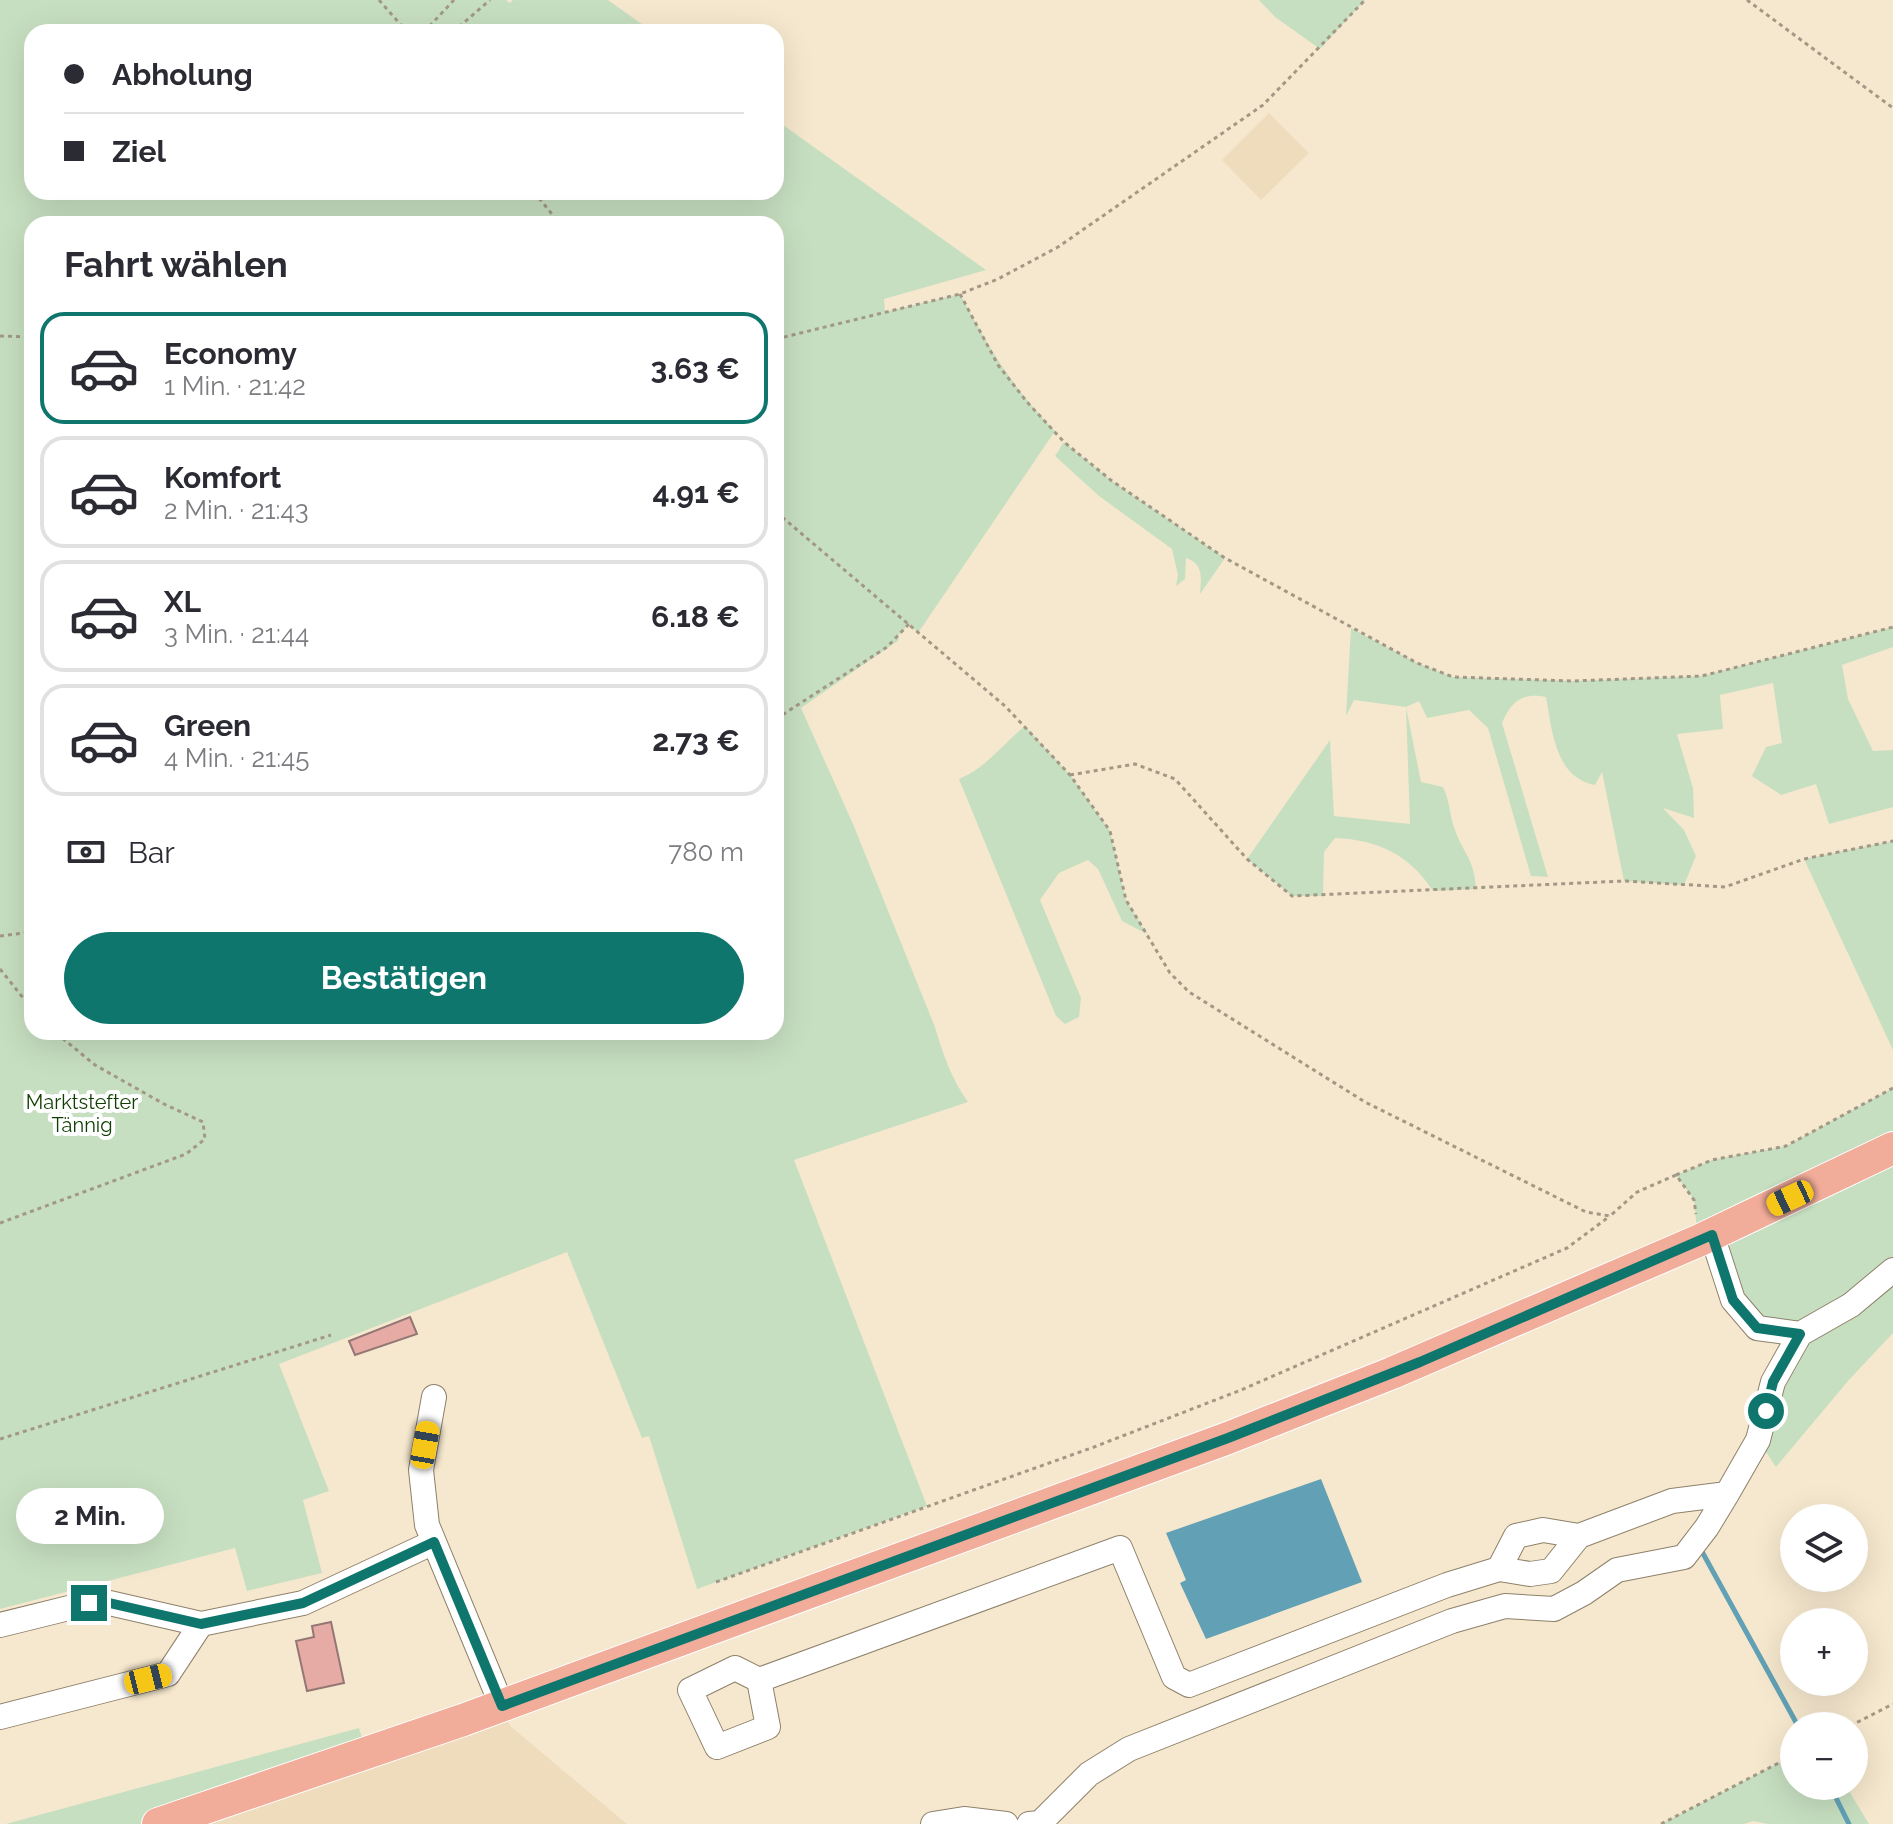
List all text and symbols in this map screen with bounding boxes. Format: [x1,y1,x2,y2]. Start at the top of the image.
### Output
text: Abholung [112,57,253,92]
text: Ziel [112,134,166,169]
text: Fahrt wählen [64,243,288,285]
icon: car [68,332,140,404]
text: Economy [164,336,297,371]
text: 3.63 € [651,351,740,386]
text: 1 Min. · 21:42 [164,371,306,401]
icon: car [68,456,140,528]
text: Komfort [164,460,281,495]
text: 4.91 € [652,475,740,510]
text: 2 Min. · 21:43 [164,495,309,525]
icon: car [68,580,140,652]
text: XL [164,584,201,619]
text: 6.18 € [651,599,740,634]
text: 3 Min. · 21:44 [164,619,309,649]
icon: car [68,704,140,776]
text: Green [164,708,251,743]
text: 2.73 € [652,723,740,758]
text: 4 Min. · 21:45 [164,743,309,773]
icon: cash [64,830,108,874]
text: Bar [128,835,175,870]
text: 780 m [668,837,744,867]
button: Bestätigen [64,932,744,1024]
park label: Marktstefter Tännig [26,1090,138,1137]
car [1763,1177,1817,1219]
route start [1748,1393,1784,1429]
car [409,1419,441,1471]
callout: 2 Min. [15,1487,163,1543]
text: 2 Min. [54,1501,126,1531]
map controls [1780,1504,1868,1800]
button: layers [1780,1504,1868,1592]
route end [71,1585,107,1621]
button: + [1780,1608,1868,1696]
car [122,1662,174,1696]
button: − [1780,1712,1868,1800]

